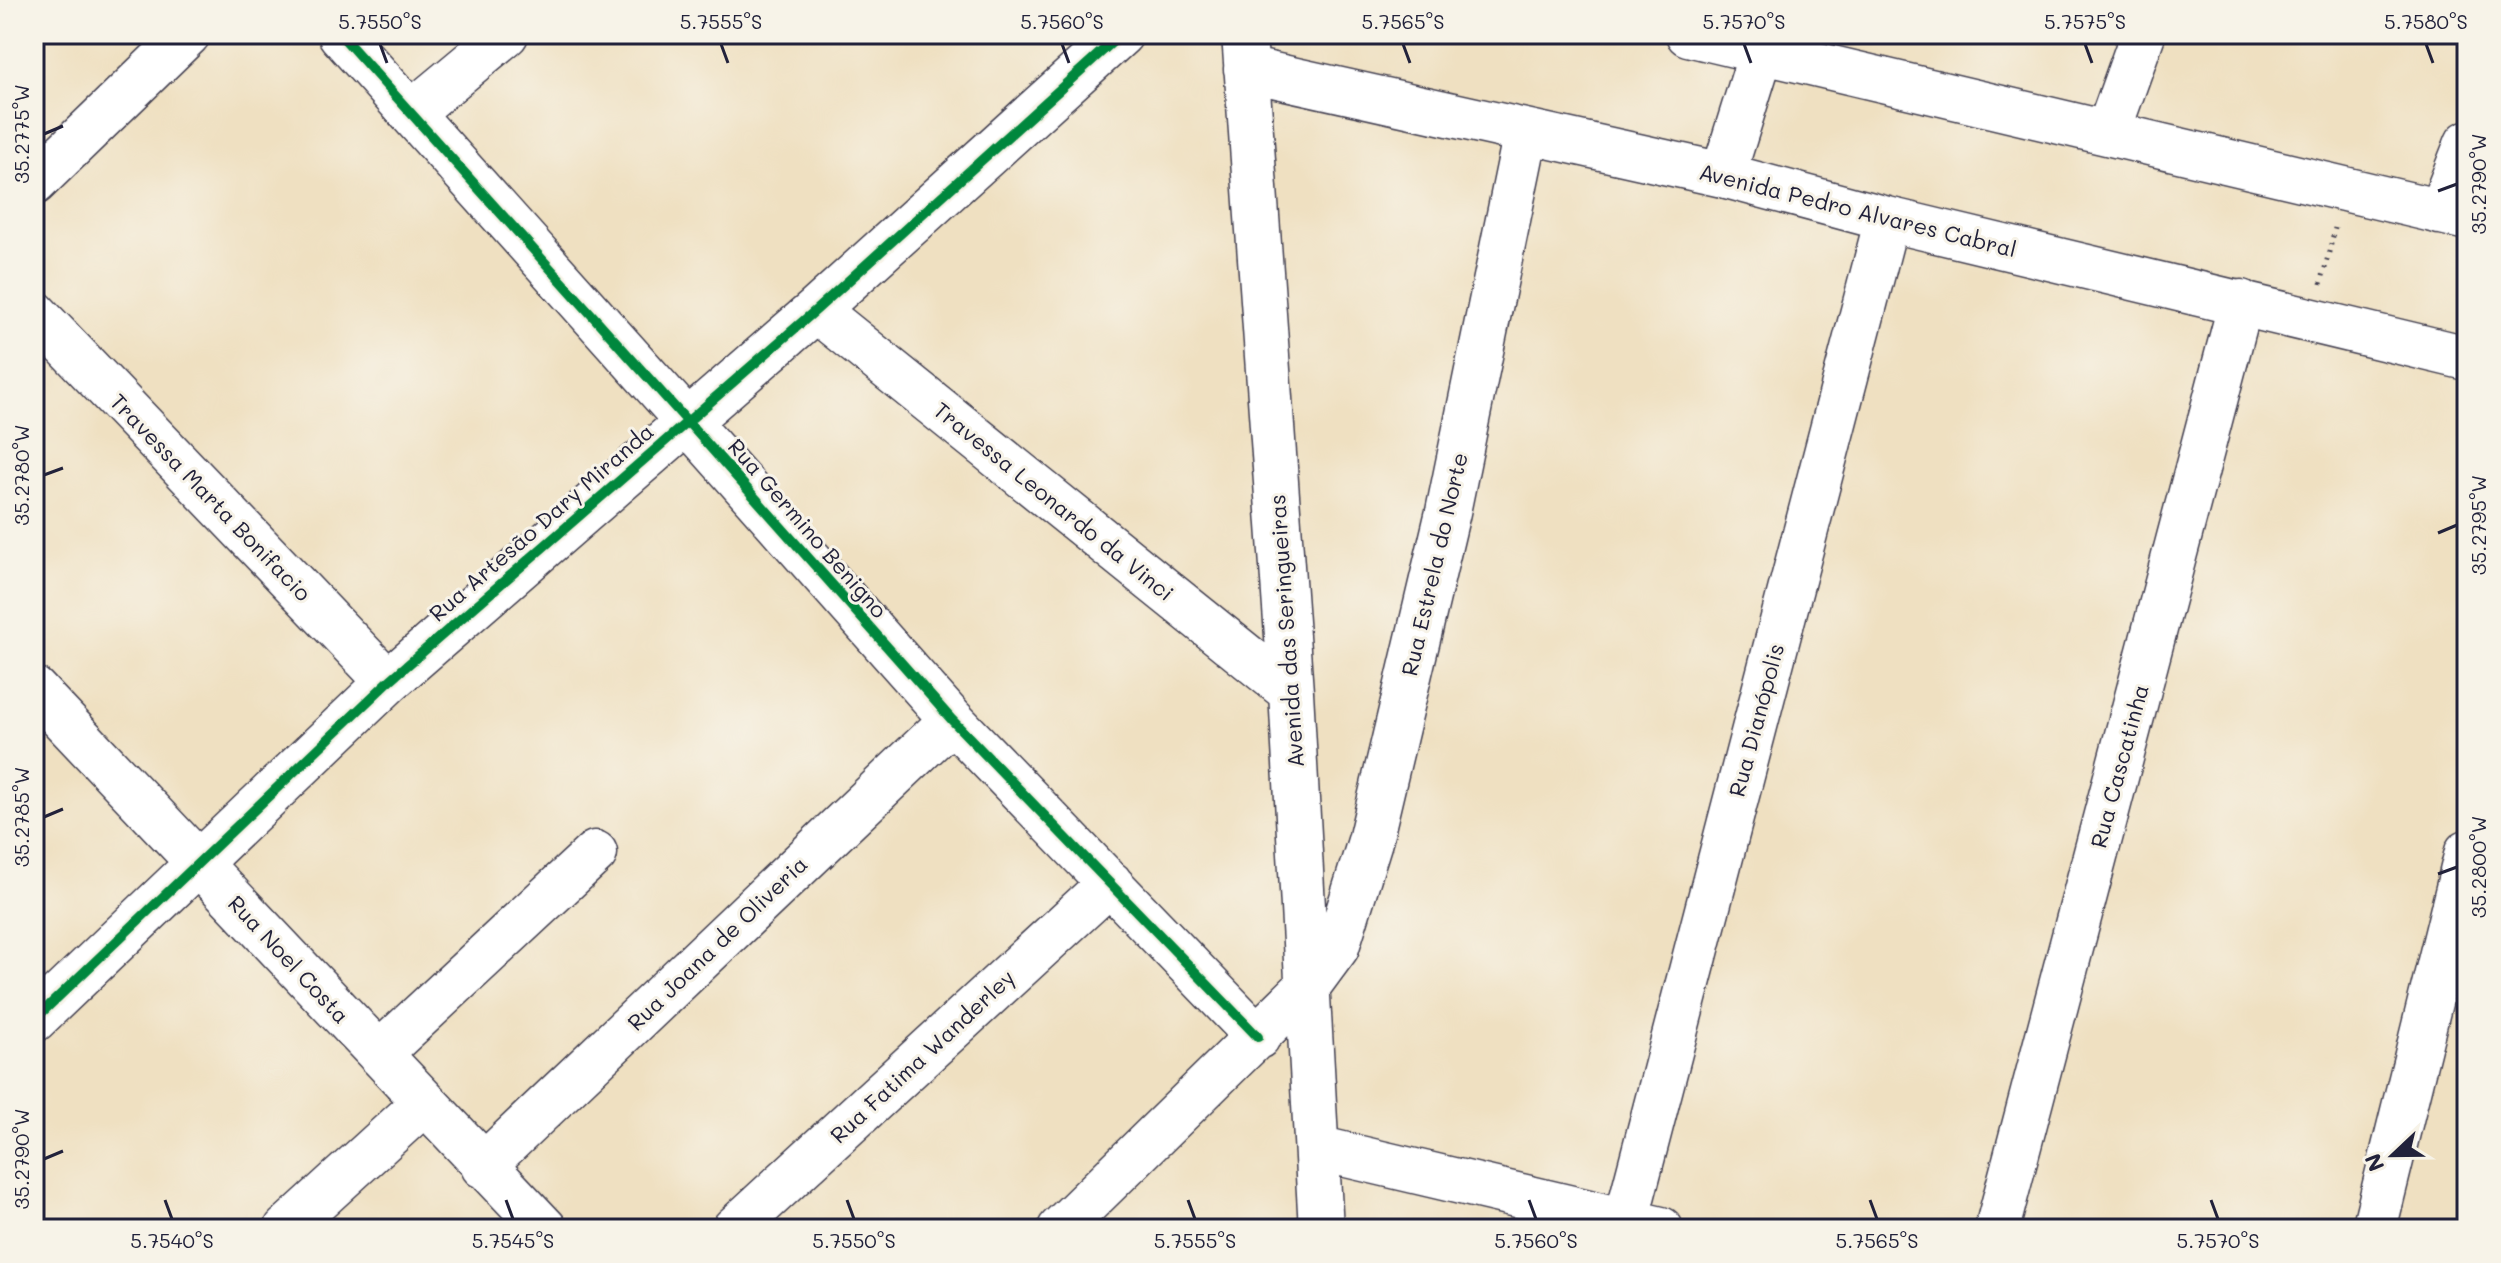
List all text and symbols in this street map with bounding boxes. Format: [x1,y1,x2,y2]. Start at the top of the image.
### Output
text: 5.7550°S [338,8,422,34]
text: 5.7555°S [680,8,762,34]
text: 5.7560°S [1020,8,1104,34]
text: 5.7565°S [1361,8,1445,34]
text: 5.7570°S [1703,8,1785,34]
text: 5.7575°S [2044,8,2126,34]
text: 5.7580°S [2384,8,2468,34]
text: 35.2775°W [8,84,34,184]
text: 35.2790°W [2465,134,2491,234]
street label: Avenida Pedro Alvares Cabral [1696,156,2020,264]
street label: Travessa Marta Bonifacio [104,387,318,607]
street label: Travessa Leonardo da Vinci [928,395,1180,607]
street label: Rua Artesão Dary Miranda [423,417,659,627]
text: 35.2780°W [8,424,34,526]
street label: Rua Germino Benigno [722,432,894,624]
street label: Rua Estrela do Norte [1394,449,1474,679]
text: 35.2795°W [2465,475,2491,575]
street label: Avenida das Seringueiras [1262,493,1310,769]
street label: Rua Dianópolis [1722,640,1790,800]
street label: Rua Cascatinha [2083,681,2155,851]
text: 35.2785°W [8,767,34,867]
text: 35.2800°W [2465,816,2491,918]
street label: Rua Joana de Oliveria [621,849,813,1037]
street label: Rua Noel Costa [222,889,356,1029]
street label: Rua Fatima Wanderley [824,963,1020,1149]
text: 35.2790°W [8,1109,34,1209]
north arrow [2353,1115,2433,1195]
text: N [2357,1150,2391,1176]
text: 5.7540°S [130,1227,214,1253]
text: 5.7545°S [472,1227,554,1253]
text: 5.7550°S [812,1227,896,1253]
text: 5.7555°S [1154,1227,1236,1253]
text: 5.7560°S [1494,1227,1578,1253]
text: 5.7565°S [1835,1227,1919,1253]
text: 5.7570°S [2177,1227,2259,1253]

